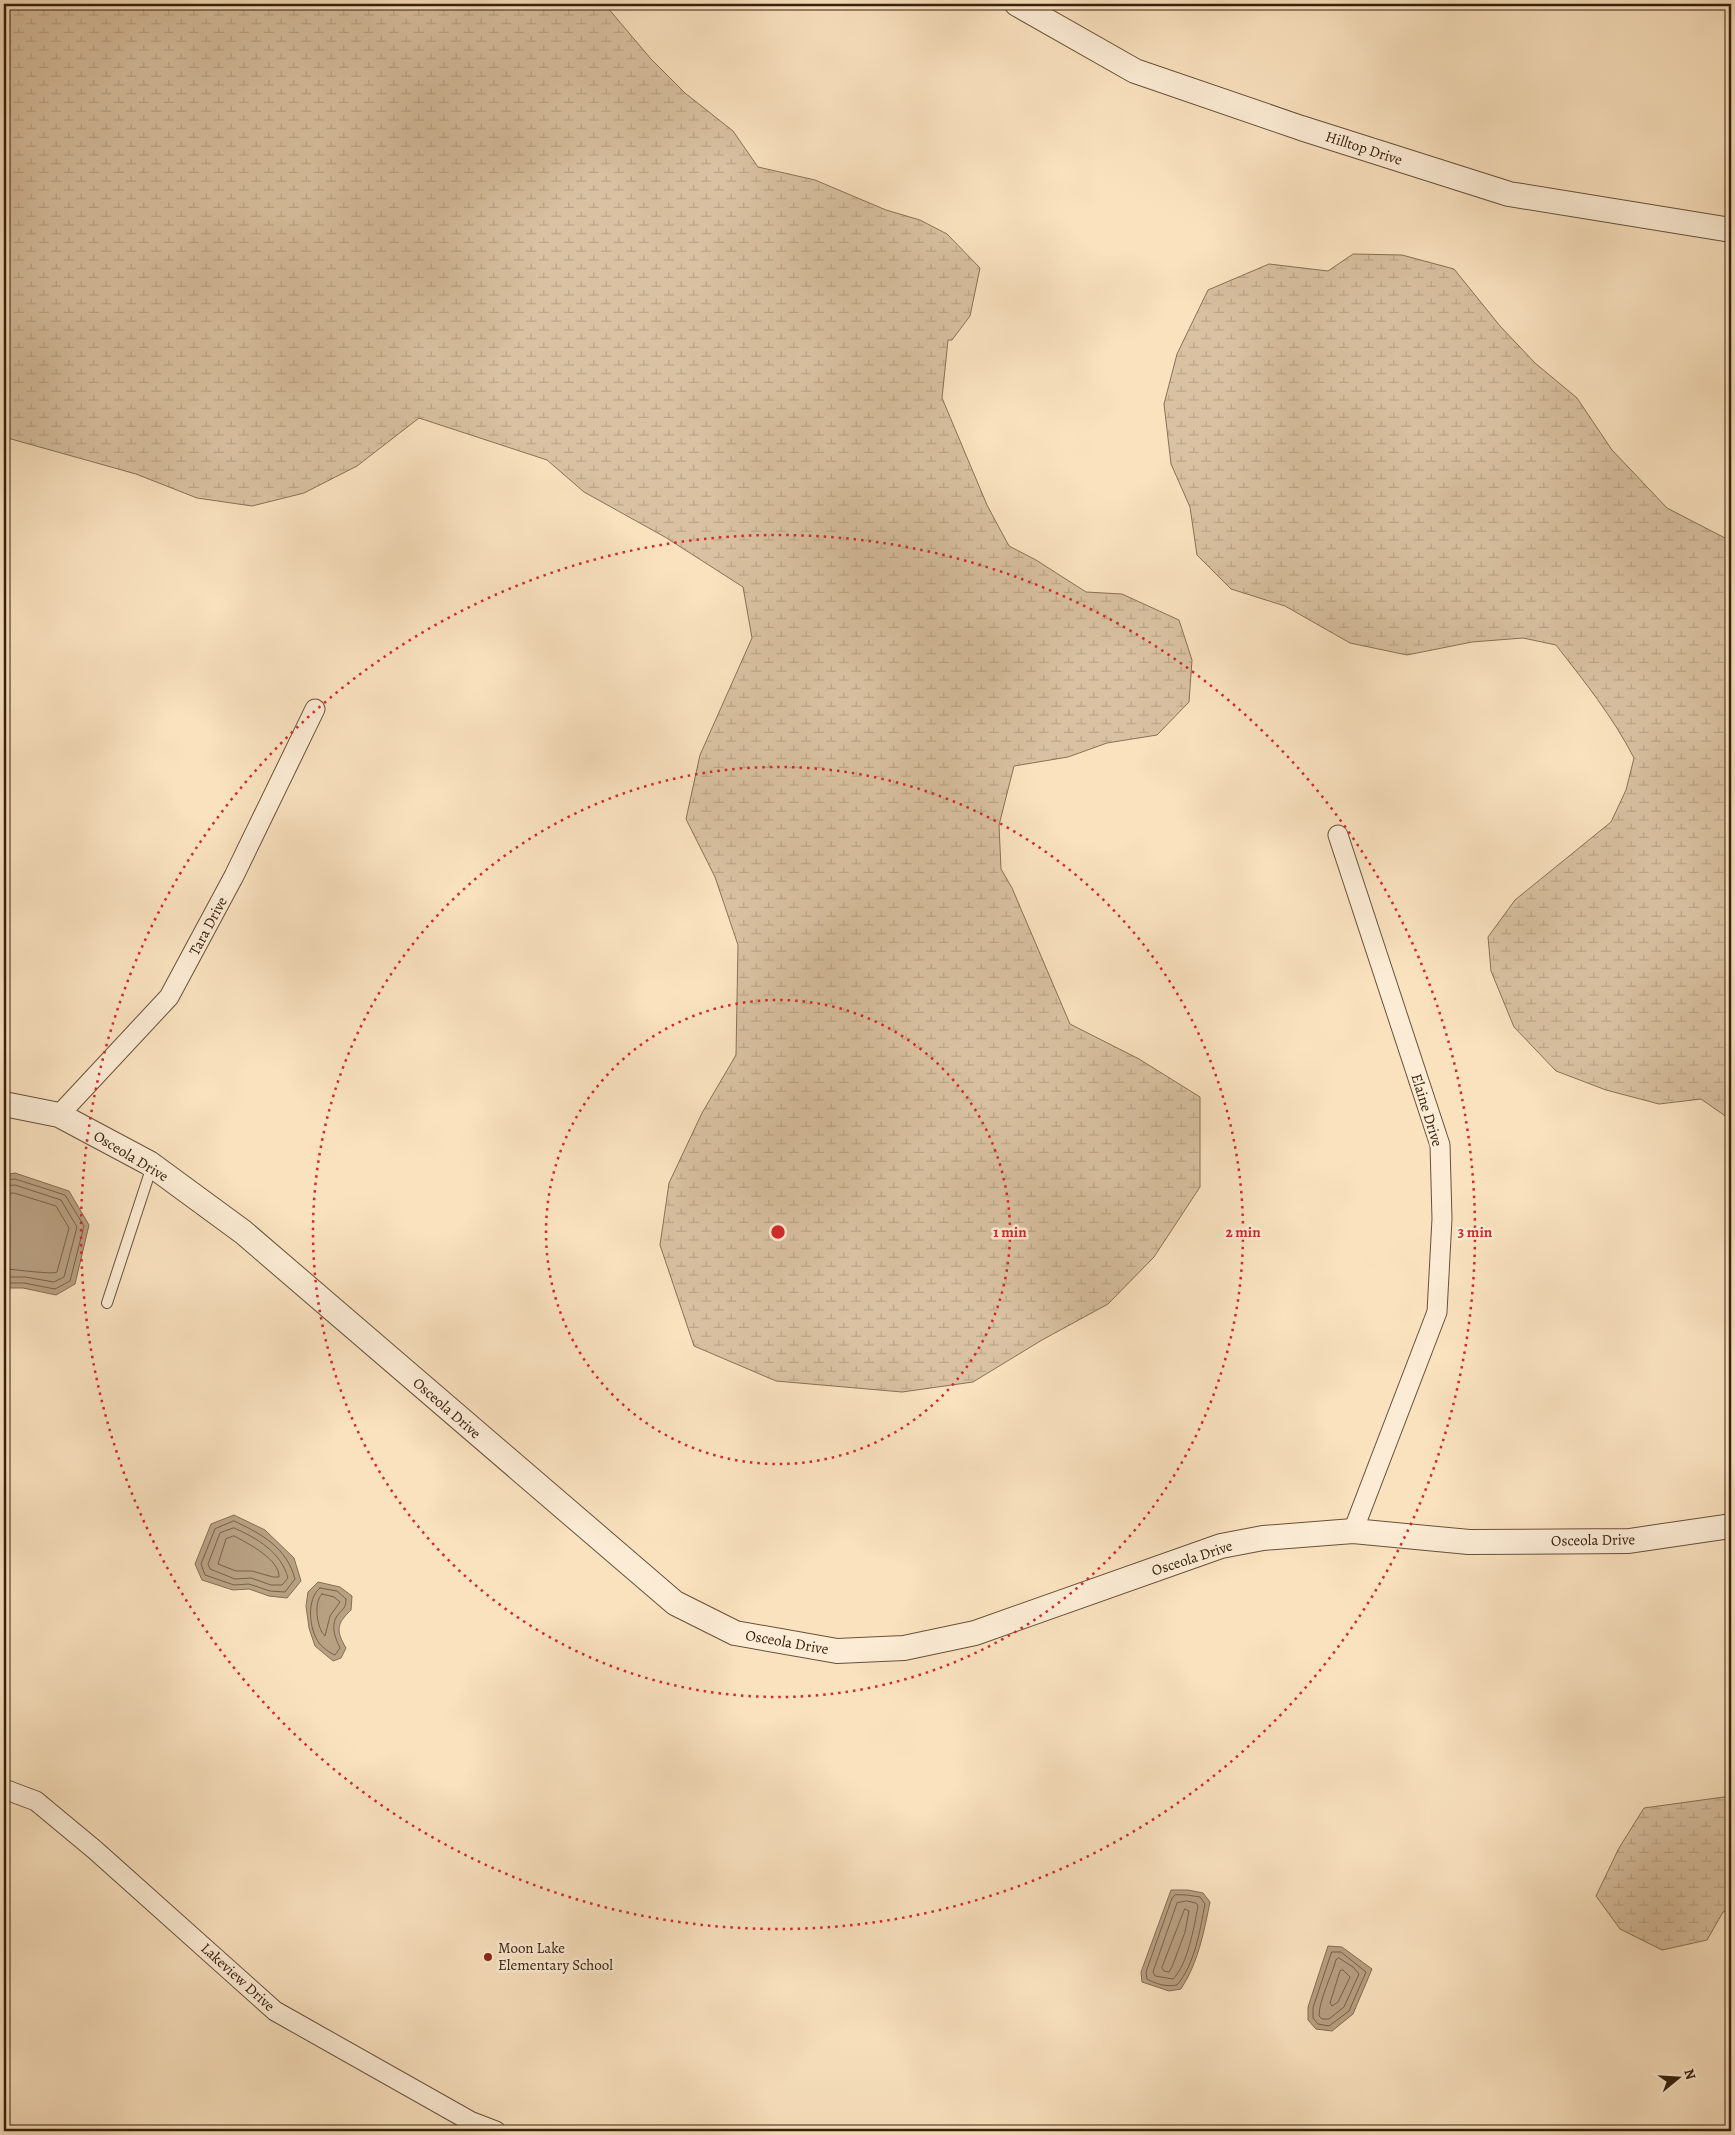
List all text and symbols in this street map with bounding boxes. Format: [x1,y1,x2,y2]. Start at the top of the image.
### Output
street label: Hilltop Drive [1323,126,1405,170]
street label: Tara Drive [184,893,232,959]
street label: Elaine Drive [1406,1071,1448,1149]
street label: Osceola Drive [90,1126,172,1186]
text: 1 min [993,1222,1027,1242]
text: 2 min [1225,1222,1261,1242]
text: 3 min [1458,1222,1493,1242]
centre of rings [769,1223,787,1241]
street label: Osceola Drive [409,1373,485,1443]
street label: Osceola Drive [1551,1529,1635,1551]
street label: Osceola Drive [1149,1535,1235,1580]
street label: Osceola Drive [744,1625,830,1659]
street label: Lakeview Drive [197,1938,280,2016]
place label: Moon Lake Elementary School [498,1938,613,1975]
marker: Moon Lake Elementary School [482,1951,494,1963]
north arrow [1652,2052,1702,2102]
text: N [1679,2066,1700,2082]

